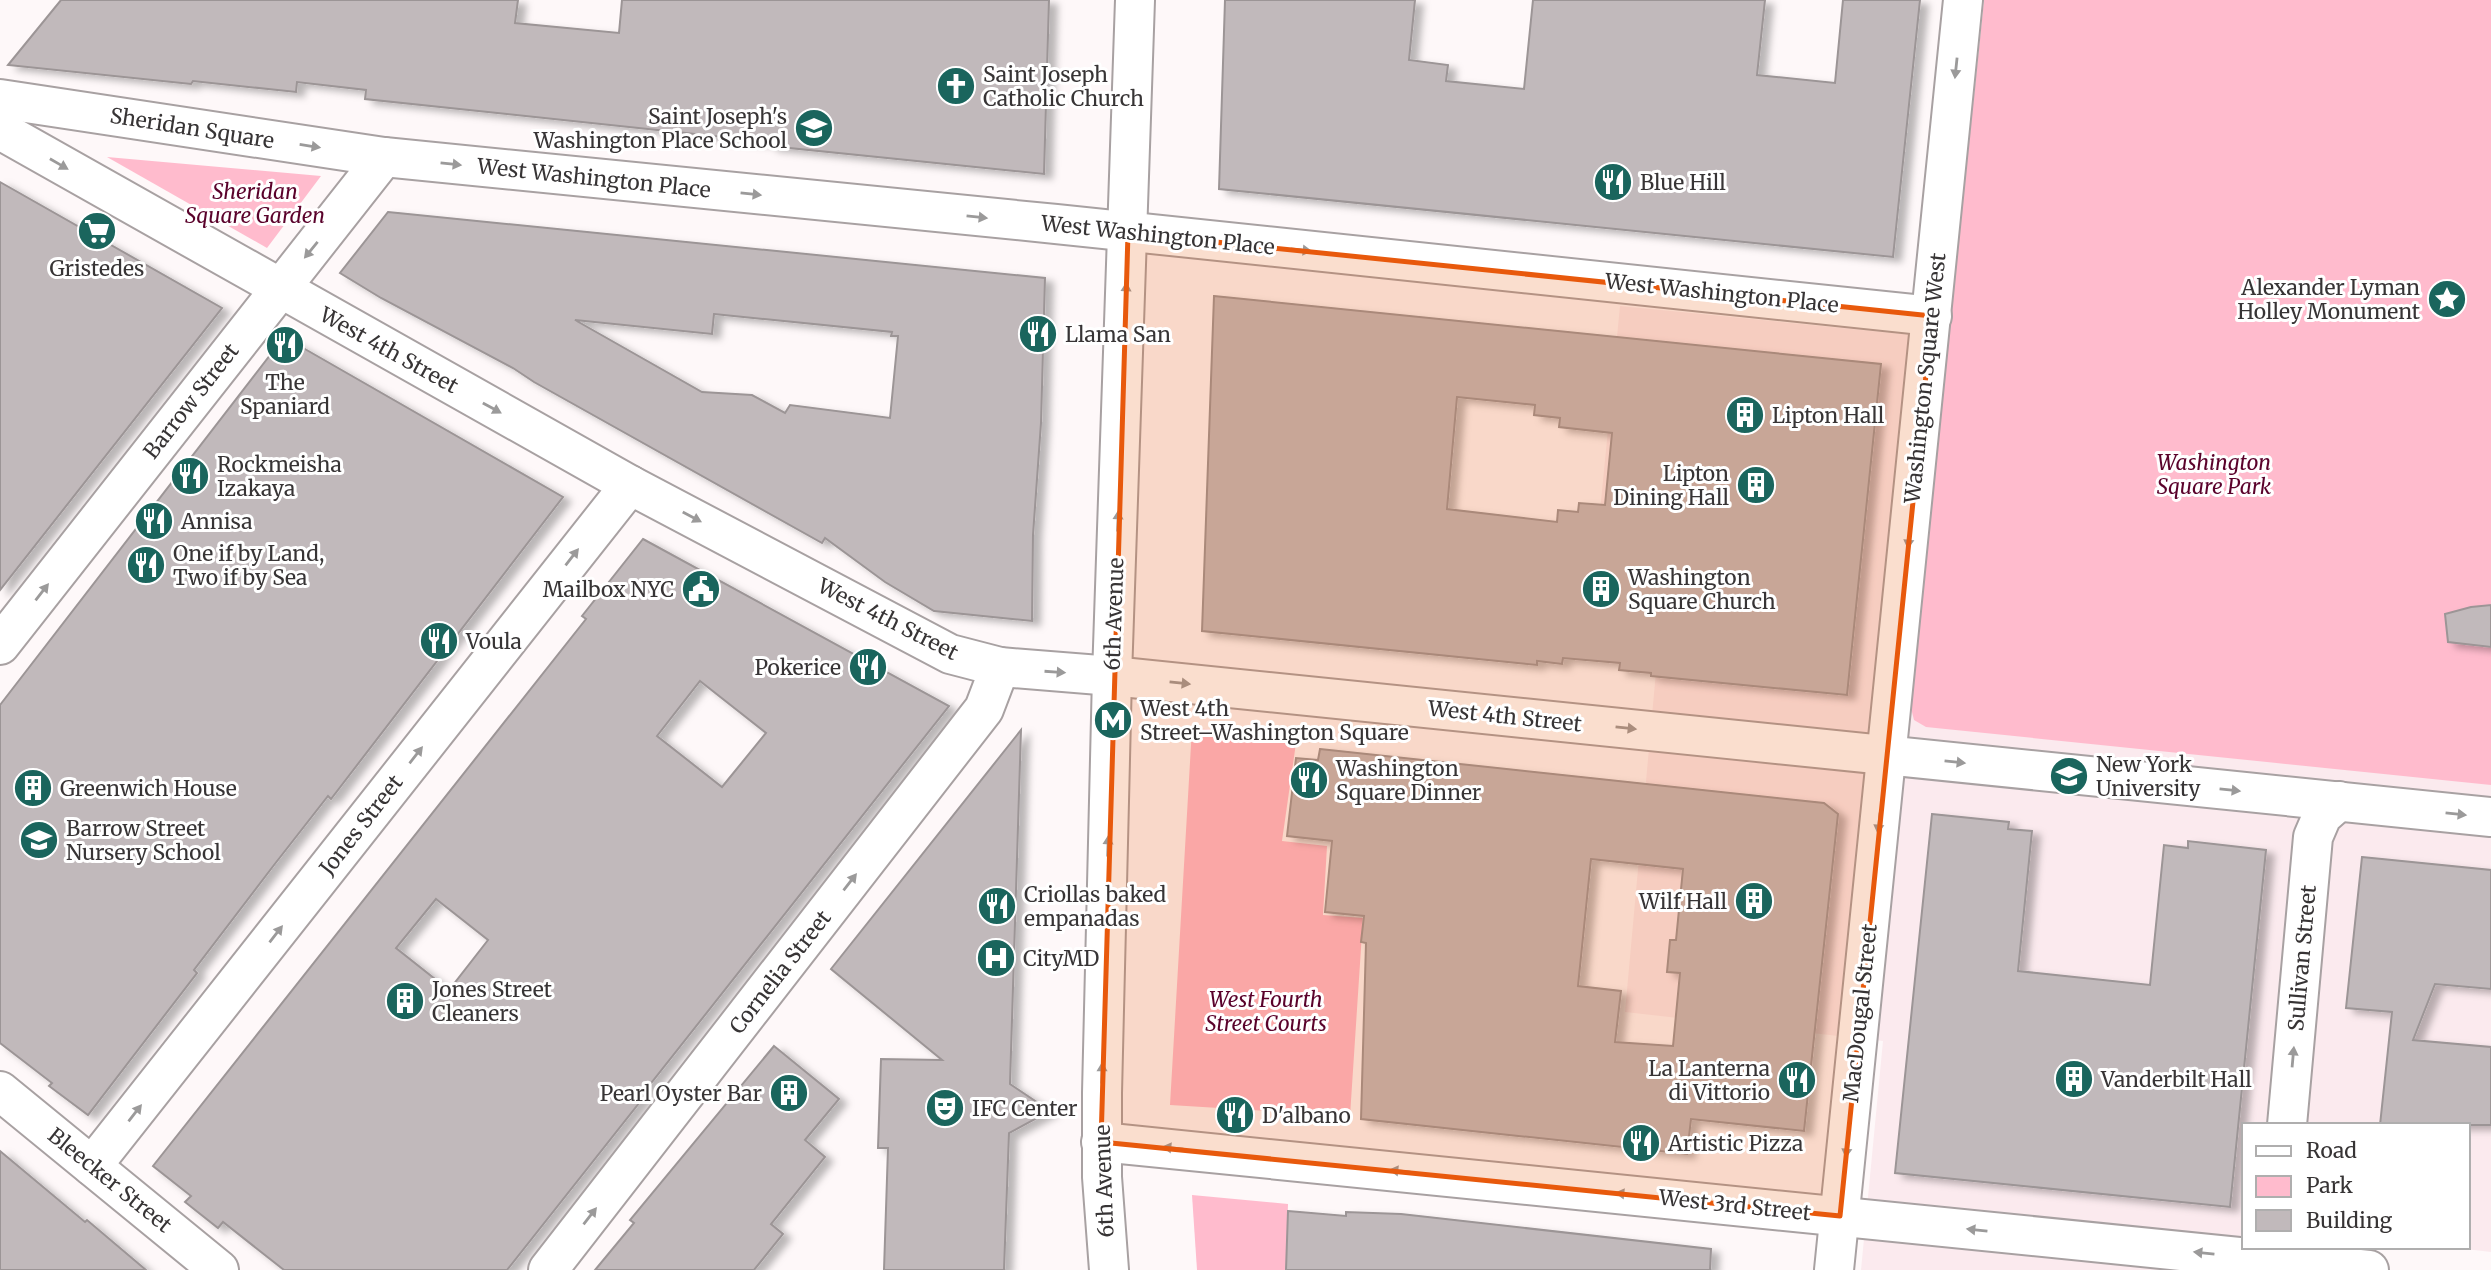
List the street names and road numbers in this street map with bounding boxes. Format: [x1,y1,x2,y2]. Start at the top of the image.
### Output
street label: Sheridan Square [108,102,276,154]
street label: West Washington Place [475,152,712,204]
street label: West Washington Place [1039,209,1276,261]
street label: Washington Square West [1898,251,1952,506]
street label: West Washington Place [1603,267,1840,319]
street label: West 4th Street [314,300,463,399]
street label: Barrow Street [137,338,245,464]
street label: 6th Avenue [1099,557,1129,671]
street label: West 4th Street [812,572,963,666]
street label: West 4th Street [1426,694,1583,737]
street label: Jones Street [313,769,409,881]
street label: Sullivan Street [2282,884,2322,1032]
street label: Cornelia Street [723,905,837,1039]
street label: MacDougal Street [1837,922,1883,1104]
street label: Bleecker Street [43,1122,177,1238]
street label: 6th Avenue [1089,1124,1119,1238]
street label: West 3rd Street [1657,1183,1812,1226]

